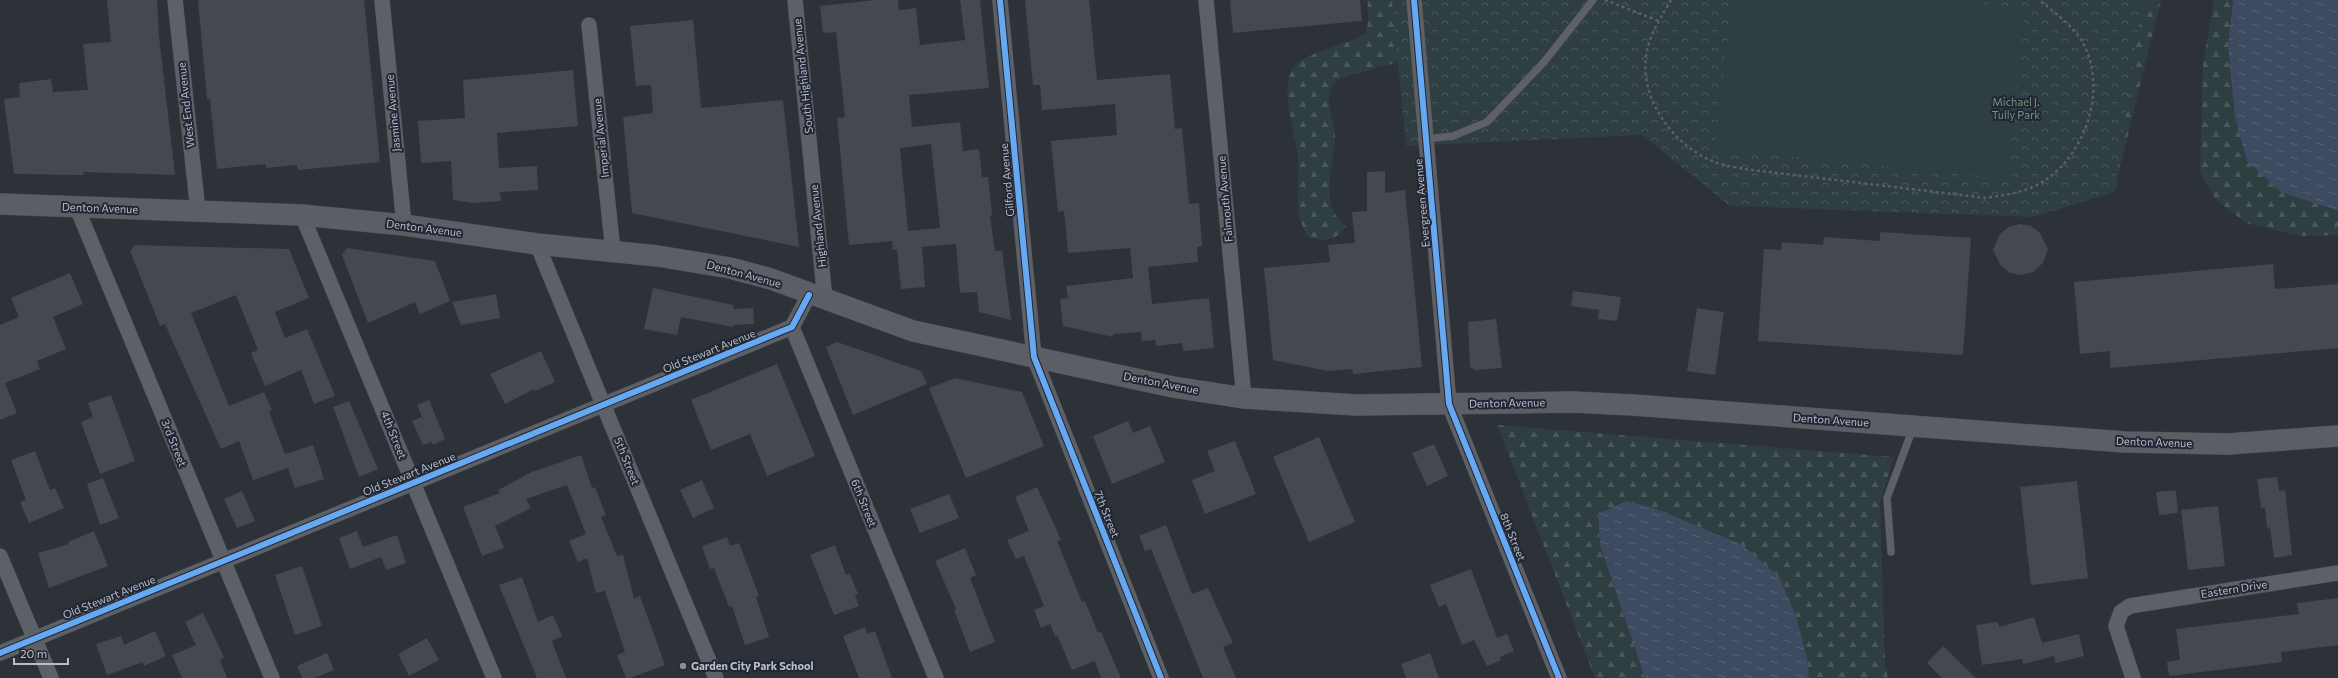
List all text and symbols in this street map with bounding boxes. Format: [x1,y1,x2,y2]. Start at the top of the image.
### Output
street label: South Highland Avenue [790,18,815,134]
street label: West End Avenue [175,62,196,148]
street label: Jasmine Avenue [383,74,403,152]
park label: Michael J. Tully Park [1992,95,2040,121]
street label: Imperial Avenue [590,98,611,178]
street label: Gilford Avenue [997,143,1016,217]
street label: Falmouth Avenue [1214,155,1235,243]
street label: Evergreen Avenue [1411,158,1432,248]
street label: Highland Avenue [807,184,828,268]
street label: Denton Avenue [62,200,139,215]
street label: Denton Avenue [385,216,463,239]
street label: Denton Avenue [706,257,783,290]
street label: Old Stewart Avenue [661,326,757,375]
street label: Denton Avenue [1122,369,1200,396]
street label: Denton Avenue [1469,395,1545,410]
street label: 4th Street [379,409,410,461]
street label: Denton Avenue [1793,410,1870,429]
street label: 3rd Street [159,417,190,469]
street label: Denton Avenue [2116,434,2193,449]
street label: 5th Street [612,435,643,487]
street label: Old Stewart Avenue [361,449,457,498]
street label: 6th Street [849,477,880,529]
street label: 7th Street [1092,488,1123,540]
street label: 8th Street [1498,511,1529,563]
street label: Old Stewart Avenue [61,572,157,621]
street label: Eastern Drive [2200,577,2268,600]
scale bar [14,640,68,666]
text: 20 m [20,646,47,660]
place label: Garden City Park School [691,659,814,672]
marker: Garden City Park School [678,661,688,671]

